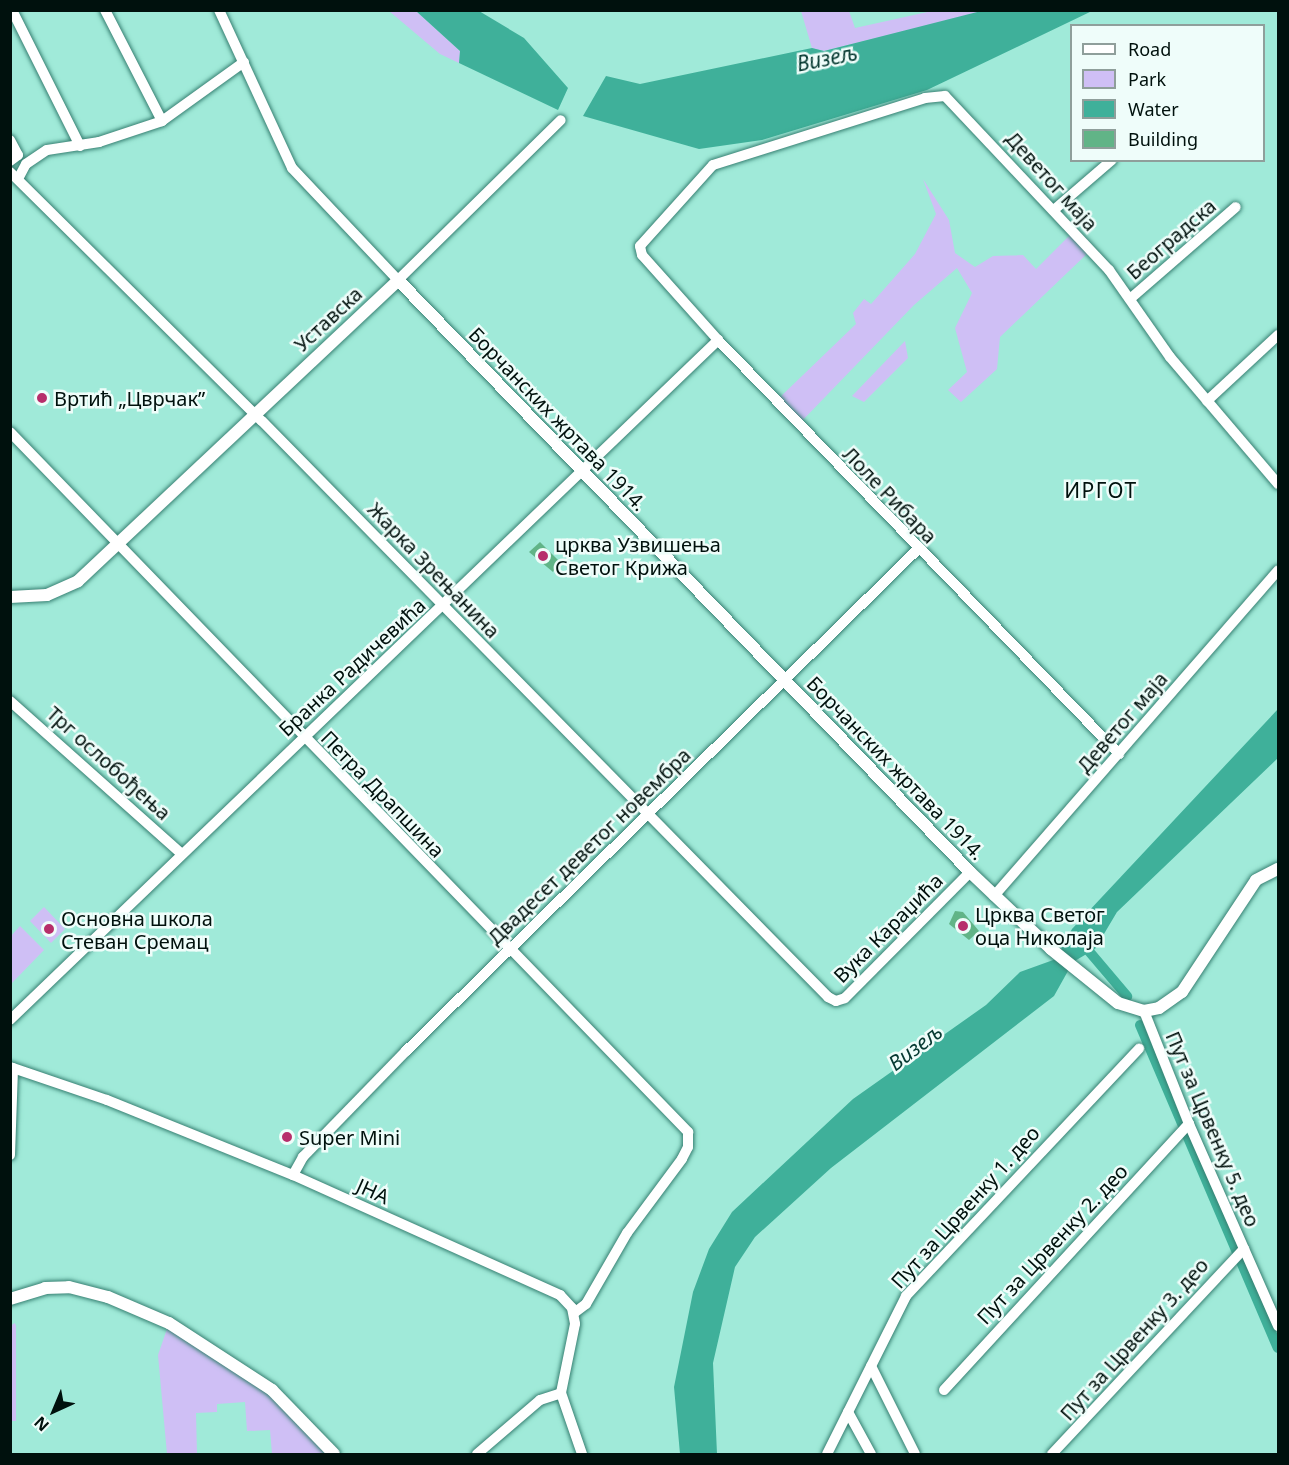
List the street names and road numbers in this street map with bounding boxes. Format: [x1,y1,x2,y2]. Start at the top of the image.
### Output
street label: Деветог маја [1001,126,1103,236]
street label: Београдска [1121,194,1221,284]
street label: Уставска [289,282,367,356]
street label: Борчанских жртава 1914. [464,322,652,516]
street label: Лоле Рибара [838,442,942,548]
street label: Жарка Зрењанина [363,497,505,643]
street label: Бранка Радичевића [274,593,430,741]
street label: Деветог маја [1072,667,1172,777]
street label: Борчанских жртава 1914. [802,671,990,865]
street label: Трг ослобођења [42,701,176,825]
street label: Петра Драпшина [316,726,450,862]
street label: Двадесет деветог новембра [483,743,695,949]
street label: Вука Караџића [828,868,948,988]
street label: Пут за Црвенку 5. део [1161,1028,1265,1230]
street label: Пут за Црвенку 1. део [886,1121,1044,1293]
street label: Пут за Црвенку 2. део [972,1159,1132,1329]
street label: ЈНА [353,1173,393,1209]
street label: Пут за Црвенку 3. део [1055,1253,1213,1425]

